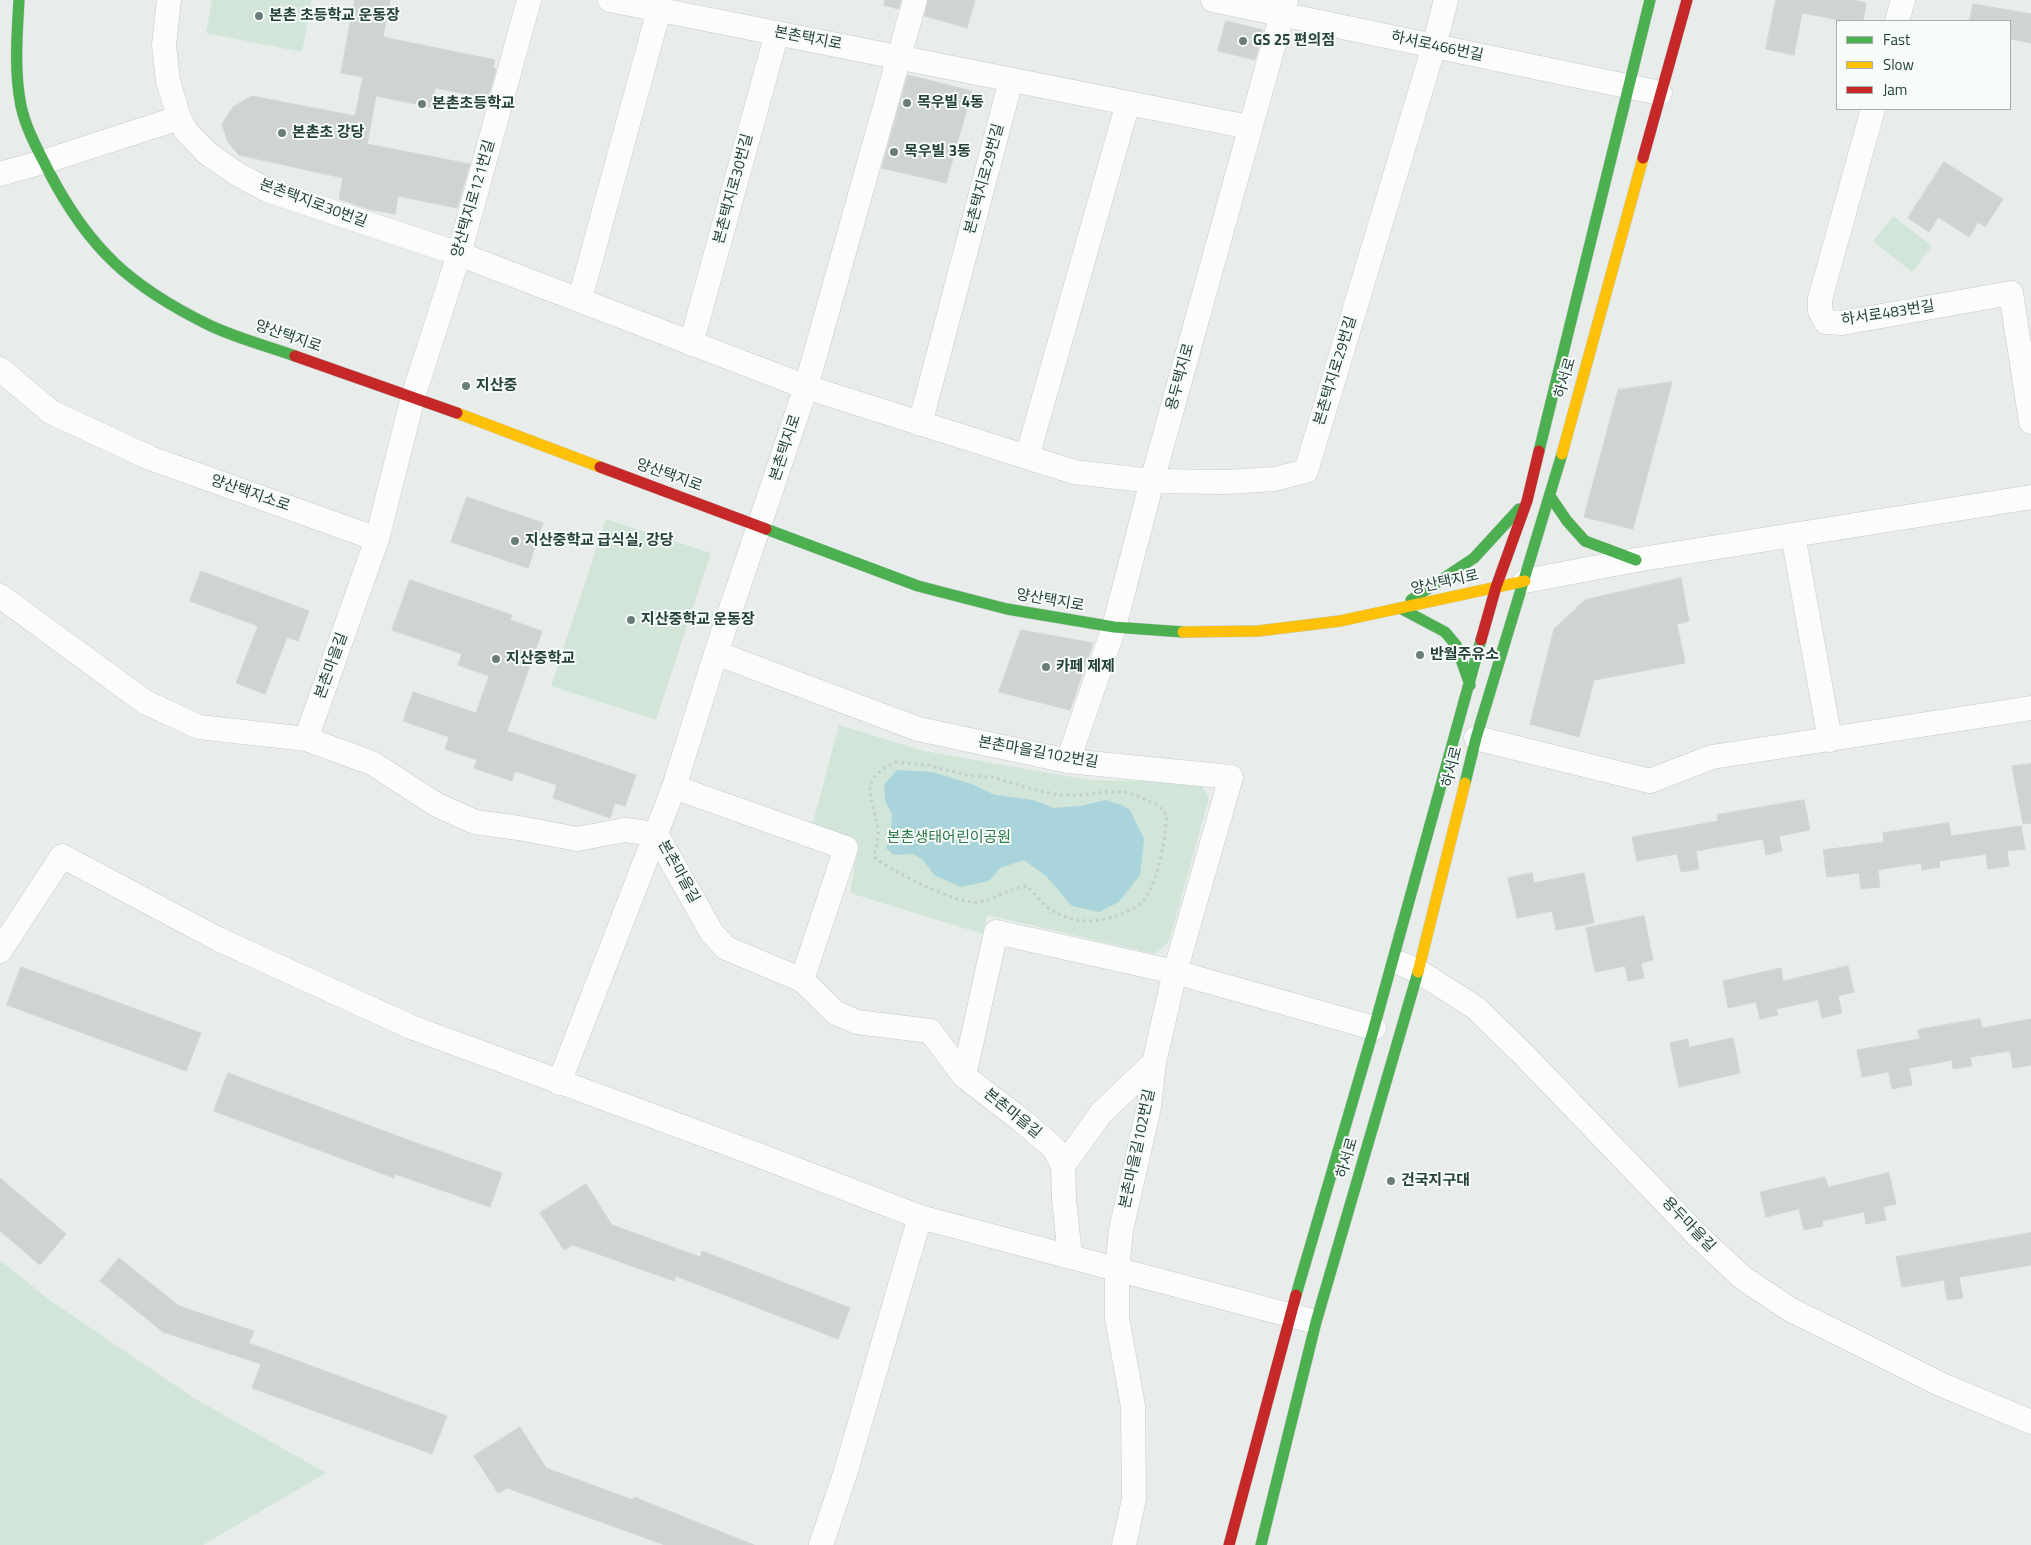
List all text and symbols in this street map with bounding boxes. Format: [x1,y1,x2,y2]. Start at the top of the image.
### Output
place label: 본촌 초등학교 운동장 [269,7,400,25]
marker: 본촌 초등학교 운동장 [253,10,265,22]
legend [1836,20,2011,110]
street label: 본촌택지로 [772,24,844,54]
street label: 하서로466번길 [1389,28,1485,66]
text: Fast [1883,28,1910,51]
place label: GS 25 편의점 [1253,32,1335,50]
marker: GS 25 편의점 [1237,35,1249,47]
text: Slow [1883,53,1914,76]
text: Jam [1883,78,1907,101]
place label: 목우빌 4동 [917,94,984,112]
place label: 본촌초등학교 [432,95,515,113]
marker: 목우빌 4동 [901,97,913,109]
marker: 본촌초등학교 [416,98,428,110]
street label: 본촌택지로29번길 [962,122,1008,236]
place label: 본촌초 강당 [292,124,364,142]
marker: 본촌초 강당 [276,127,288,139]
street label: 본촌택지로30번길 [711,132,757,246]
street label: 양산택지로121번길 [449,138,499,260]
place label: 목우빌 3동 [904,143,971,161]
marker: 목우빌 3동 [888,146,900,158]
street label: 본촌택지로30번길 [257,176,369,232]
street label: 하서로483번길 [1840,298,1936,330]
street label: 본촌택지로29번길 [1311,314,1361,428]
street label: 양산택지로 [252,317,324,357]
street label: 용두택지로 [1163,341,1199,413]
street label: 하서로 [1552,356,1580,400]
place label: 지산중 [476,377,517,395]
marker: 지산중 [460,380,472,392]
street label: 본촌택지로 [767,412,805,484]
street label: 양산택지로 [634,456,704,496]
street label: 양산택지소로 [208,472,292,516]
place label: 지산중학교 급식실, 강당 [525,532,674,550]
marker: 지산중학교 급식실, 강당 [509,535,521,547]
street label: 양산택지로 [1409,567,1481,599]
street label: 양산택지로 [1014,586,1086,616]
place label: 지산중학교 운동장 [641,611,755,629]
marker: 지산중학교 운동장 [625,614,637,626]
street label: 본촌마을길 [312,631,352,701]
place label: 반월주유소 [1430,646,1499,664]
marker: 반월주유소 [1414,649,1426,661]
place label: 지산중학교 [506,650,575,668]
marker: 지산중학교 [490,653,502,665]
place label: 카페 제제 [1056,658,1114,676]
marker: 카페 제제 [1040,661,1052,673]
street label: 본촌마을길102번길 [976,734,1100,772]
street label: 하서로 [1439,745,1467,789]
park label: 본촌생태어린이공원 [887,829,1011,847]
street label: 본촌마을길 [653,837,703,907]
street label: 본촌마을길 [980,1085,1044,1143]
street label: 본촌마을길102번길 [1117,1088,1159,1210]
street label: 하서로 [1334,1136,1362,1180]
place label: 건국지구대 [1401,1172,1470,1190]
marker: 건국지구대 [1385,1175,1397,1187]
street label: 용두마을길 [1658,1194,1718,1256]

